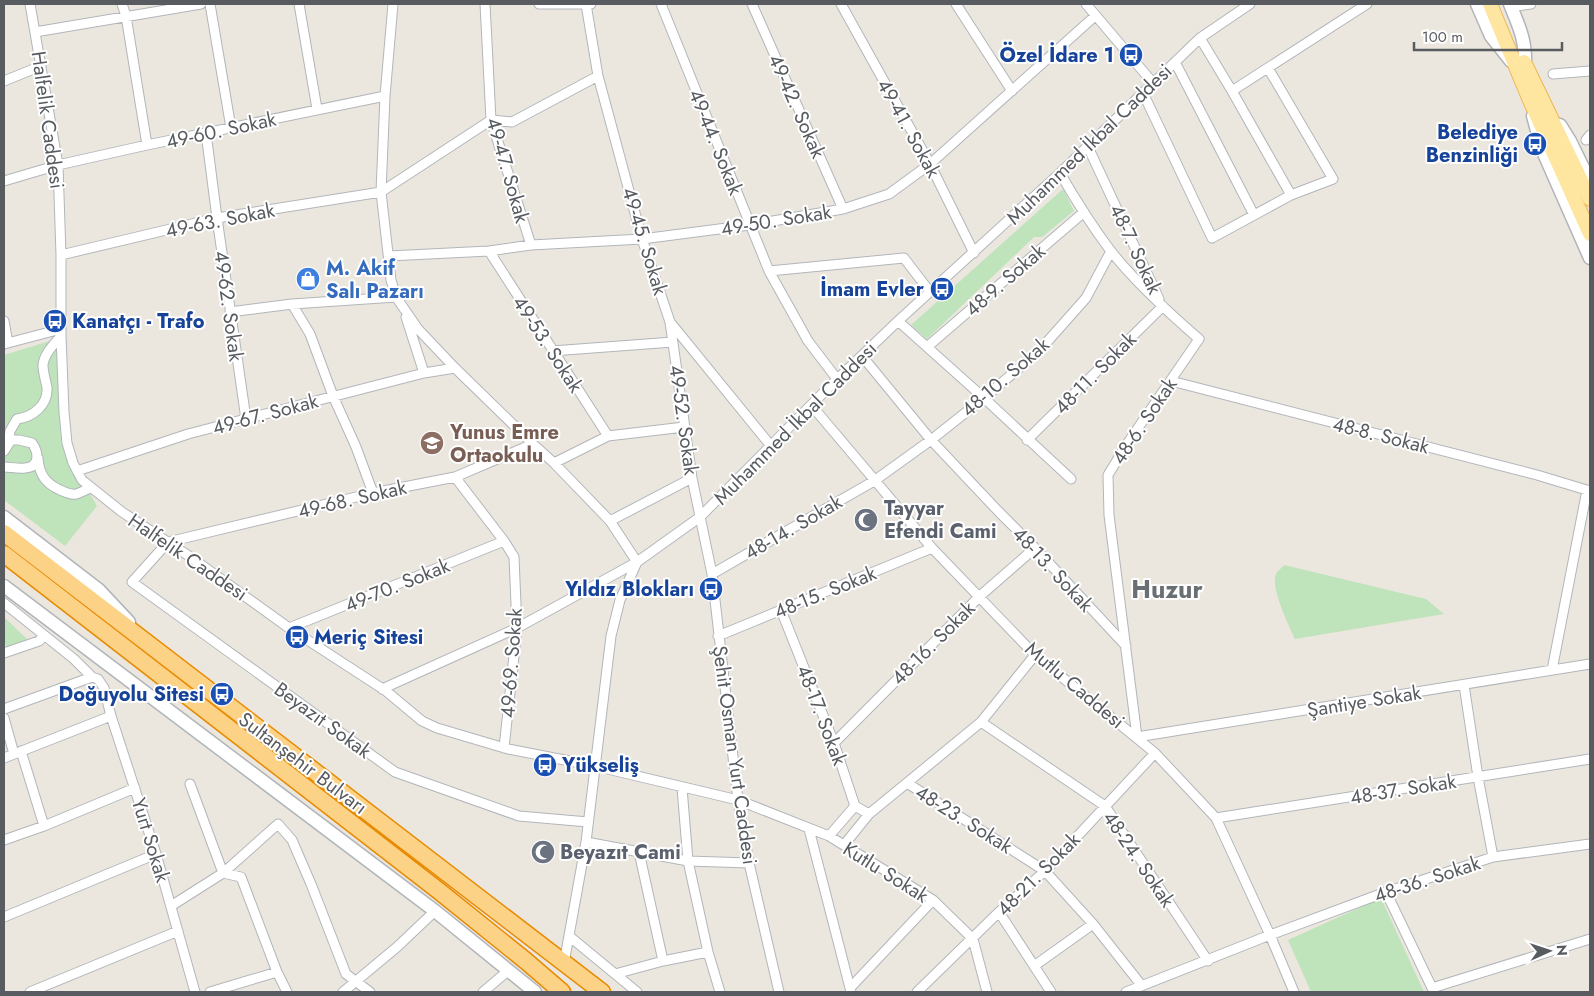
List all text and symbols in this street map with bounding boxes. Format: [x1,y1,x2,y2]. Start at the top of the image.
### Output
scale bar [1414,20,1562,52]
text: 100 m [1422,26,1463,48]
place label: Özel İdare 1 [1000,41,1114,70]
bus stop icon: Özel İdare 1 [1118,42,1144,68]
street label: Halfelik Caddesi [23,49,72,191]
street label: 49-42. Sokak [761,49,833,163]
street label: Muhammed İkbal Caddesi [1000,57,1179,231]
street label: 49-41. Sokak [869,73,948,183]
street label: 49-44. Sokak [681,85,750,200]
street label: 49-60. Sokak [163,105,279,156]
street label: 49-47. Sokak [479,114,536,227]
place label: Belediye Benzinliği [1426,118,1518,170]
bus stop icon: Belediye Benzinliği [1522,131,1548,157]
street label: 49-45. Sokak [614,184,675,299]
street label: 49-63. Sokak [163,196,277,245]
street label: 49-50. Sokak [719,197,834,244]
street label: 48-7. Sokak [1102,199,1169,299]
street label: 48-9. Sokak [959,237,1052,323]
street label: 49-62. Sokak [206,249,251,363]
place label: M. Akif Salı Pazarı [326,254,424,306]
shop icon: M. Akif Salı Pazarı [295,266,321,292]
place label: İmam Evler [820,275,925,304]
bus stop icon: İmam Evler [929,276,955,302]
street label: 49-53. Sokak [505,290,590,399]
place label: Kanatçı - Trafo [72,307,205,336]
bus stop icon: Kanatçı - Trafo [42,308,68,334]
street label: 48-11. Sokak [1048,326,1143,421]
street label: 48-10. Sokak [955,331,1056,424]
street label: Muhammed İkbal Caddesi [707,335,884,512]
street label: 49-52. Sokak [661,363,706,477]
street label: 48-6. Sokak [1105,372,1184,471]
street label: 49-67. Sokak [209,386,321,443]
street label: 48-8. Sokak [1330,410,1432,462]
place label: Yunus Emre Ortaokulu [449,418,559,470]
school or university icon: Yunus Emre Ortaokulu [419,430,445,456]
street label: 49-68. Sokak [295,473,409,526]
street label: 48-14. Sokak [739,488,848,567]
place label: Tayyar Efendi Cami [884,494,996,546]
street label: Halfelik Caddesi [122,507,253,608]
mosque icon: Tayyar Efendi Cami [853,507,879,533]
street label: 48-13. Sokak [1005,520,1100,619]
street label: 49-70. Sokak [340,551,454,620]
street label: 48-15. Sokak [770,559,881,626]
district label: Huzur [1131,571,1203,607]
place label: Yıldız Blokları [564,575,694,604]
bus stop icon: Yıldız Blokları [698,576,724,602]
street label: 48-16. Sokak [885,595,982,692]
street label: 49-69. Sokak [493,607,530,719]
place label: Meriç Sitesi [314,623,423,652]
bus stop icon: Meriç Sitesi [284,624,310,650]
street label: Mutlu Caddesi [1019,635,1131,736]
street label: Şehit Osman Yurt Caddesi [705,644,764,866]
street label: 48-17. Sokak [789,661,854,770]
street label: Beyazıt Sokak [268,675,377,766]
street label: Şantiye Sokak [1305,678,1423,725]
place label: Doğuyolu Sitesi [59,680,204,709]
bus stop icon: Doğuyolu Sitesi [209,681,235,707]
street label: Sultanşehir Bulvarı [232,705,373,822]
place label: Yükseliş [561,751,639,780]
bus stop icon: Yükseliş [532,752,558,778]
street label: 48-37. Sokak [1348,767,1458,812]
street label: 48-23. Sokak [909,778,1018,861]
street label: Yurt Sokak [124,794,177,886]
street label: 48-24. Sokak [1096,805,1182,914]
street label: 48-21. Sokak [990,826,1087,923]
street label: Kutlu Sokak [837,835,934,910]
place label: Beyazıt Cami [560,838,681,867]
mosque icon: Beyazıt Cami [530,839,556,865]
street label: 48-36. Sokak [1370,849,1484,910]
north arrow [1524,926,1574,976]
text: N [1552,944,1572,956]

